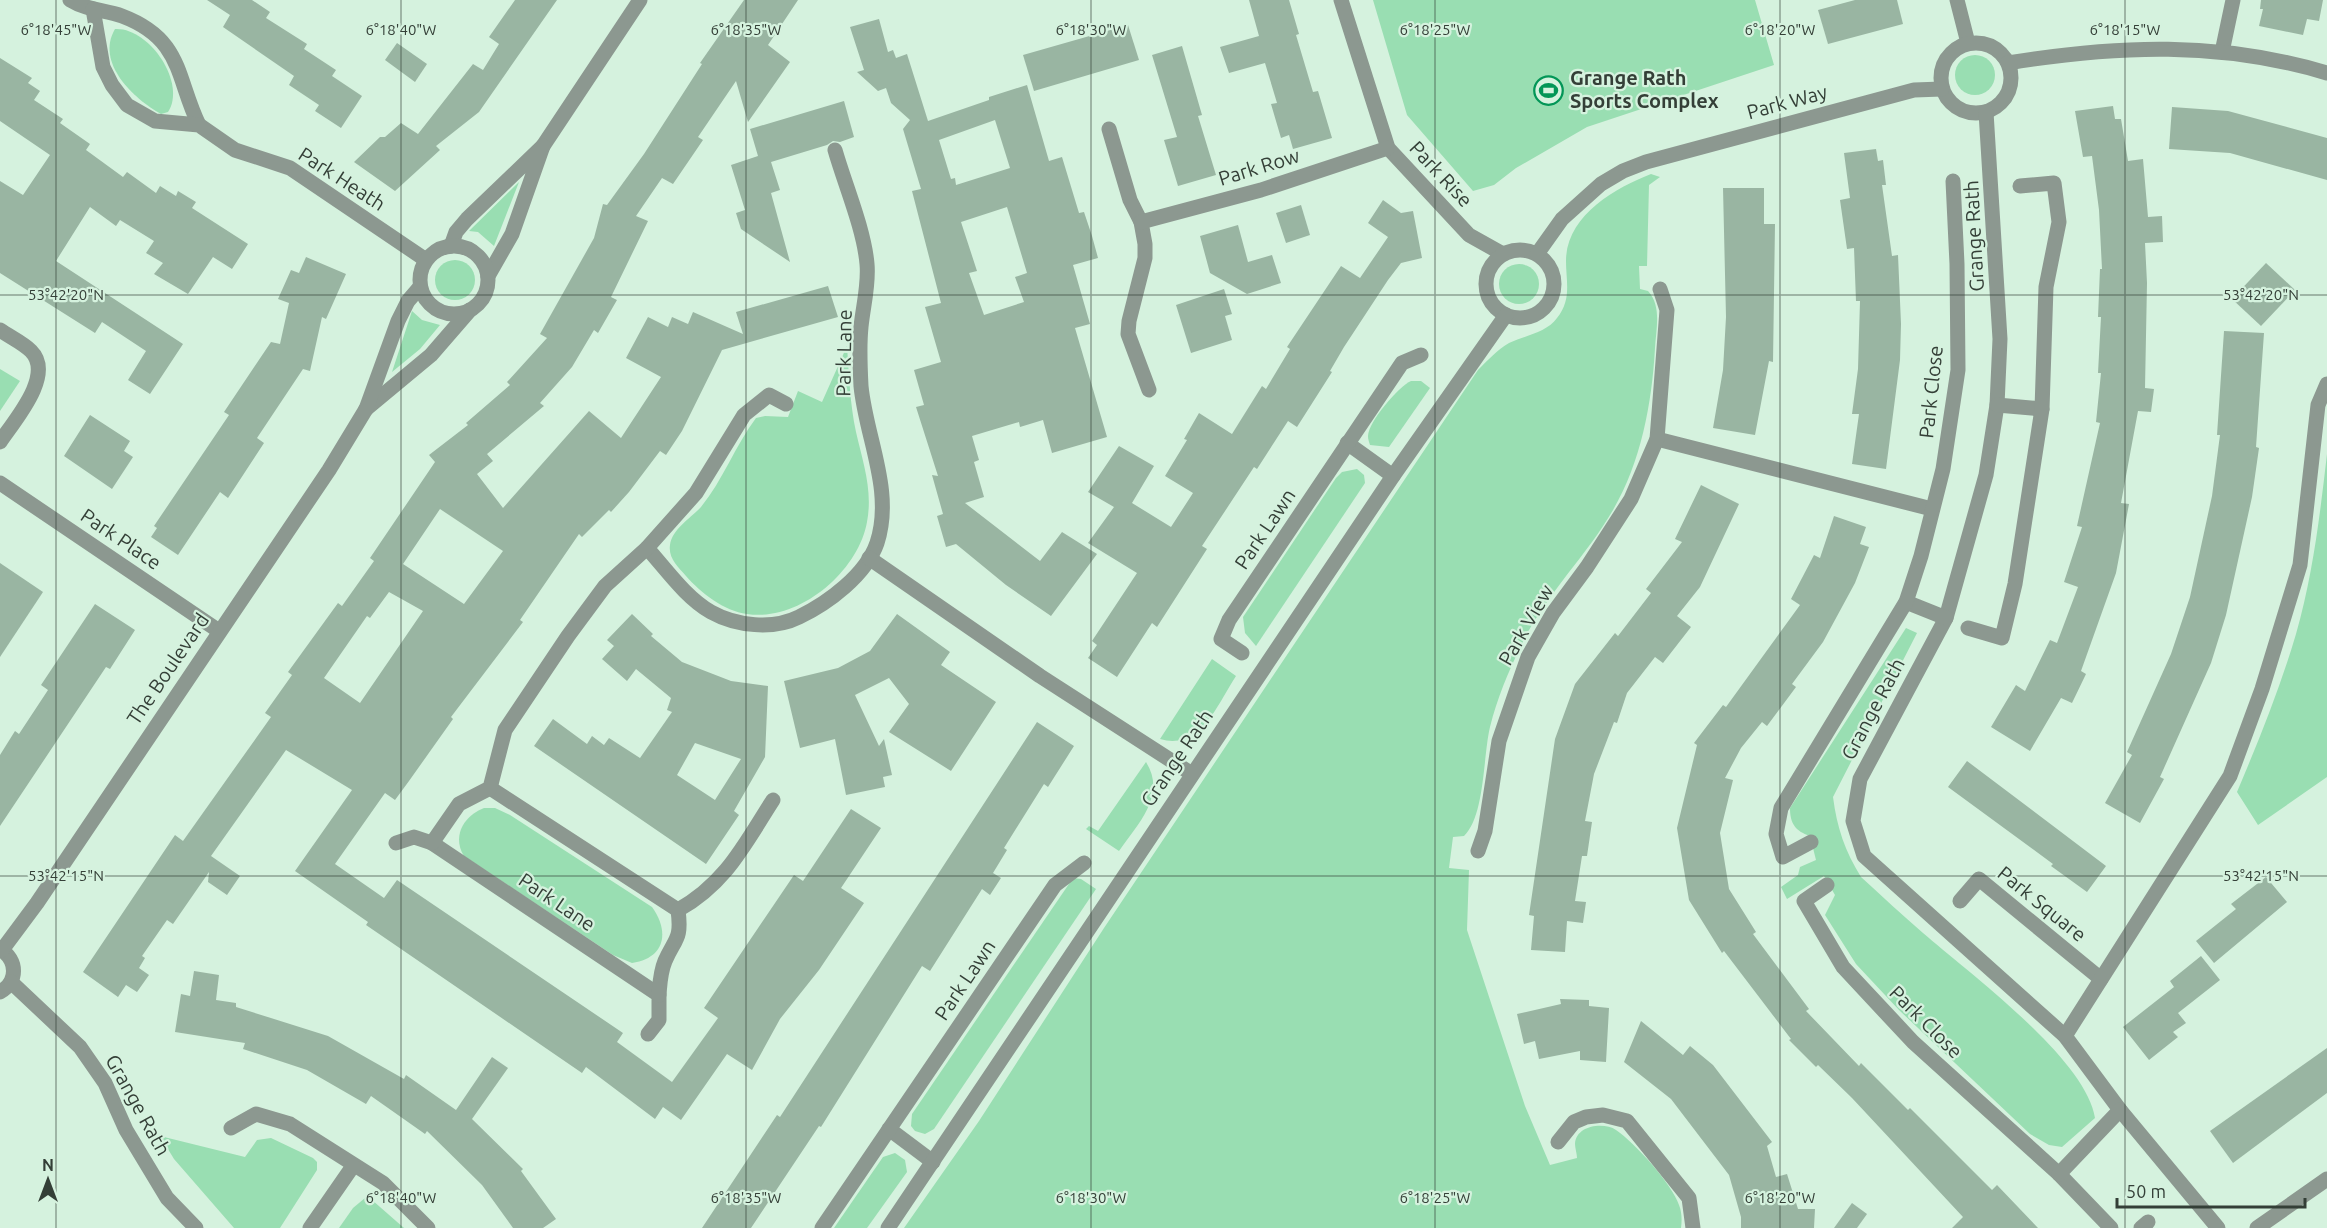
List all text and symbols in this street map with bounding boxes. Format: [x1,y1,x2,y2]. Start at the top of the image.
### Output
text: 6°18'45"W [21,21,92,38]
text: 6°18'40"W [366,21,437,38]
text: 6°18'35"W [711,21,782,38]
text: 6°18'30"W [1056,21,1127,38]
text: 6°18'25"W [1400,21,1471,38]
text: 6°18'20"W [1745,21,1816,38]
text: 6°18'15"W [2090,21,2161,38]
place label: Grange Rath Sports Complex [1570,66,1719,112]
sports icon: Grange Rath Sports Complex [1533,74,1565,106]
street label: Park Way [1744,80,1830,123]
street label: Park Rise [1405,136,1478,211]
street label: Park Heath [295,142,390,215]
street label: Park Row [1215,143,1303,190]
street label: Grange Rath [1959,180,1988,292]
text: 53°42'20"N [28,286,104,303]
text: 53°42'20"N [2223,286,2299,303]
street label: Park Lane [831,309,856,397]
street label: Park Close [1914,344,1947,440]
street label: Park Lawn [1229,484,1300,573]
street label: Park Place [77,503,166,574]
street label: Park View [1493,580,1558,669]
street label: The Boulevard [122,609,213,729]
street label: Grange Rath [1836,654,1909,763]
street label: Grange Rath [1136,705,1217,810]
street label: Park Square [1994,861,2091,946]
text: 53°42'15"N [28,867,104,884]
text: 53°42'15"N [2223,867,2299,884]
street label: Park Lane [515,868,600,936]
street label: Park Lawn [929,935,1000,1024]
street label: Park Close [1885,981,1967,1063]
street label: Grange Rath [101,1050,176,1159]
north arrow [18,1150,78,1210]
text: N [42,1156,54,1174]
scale bar [2117,1171,2304,1209]
text: 50 m [2126,1181,2166,1201]
text: 6°18'40"W [366,1189,437,1206]
text: 6°18'35"W [711,1189,782,1206]
text: 6°18'30"W [1056,1189,1127,1206]
text: 6°18'25"W [1400,1189,1471,1206]
text: 6°18'20"W [1745,1189,1816,1206]

